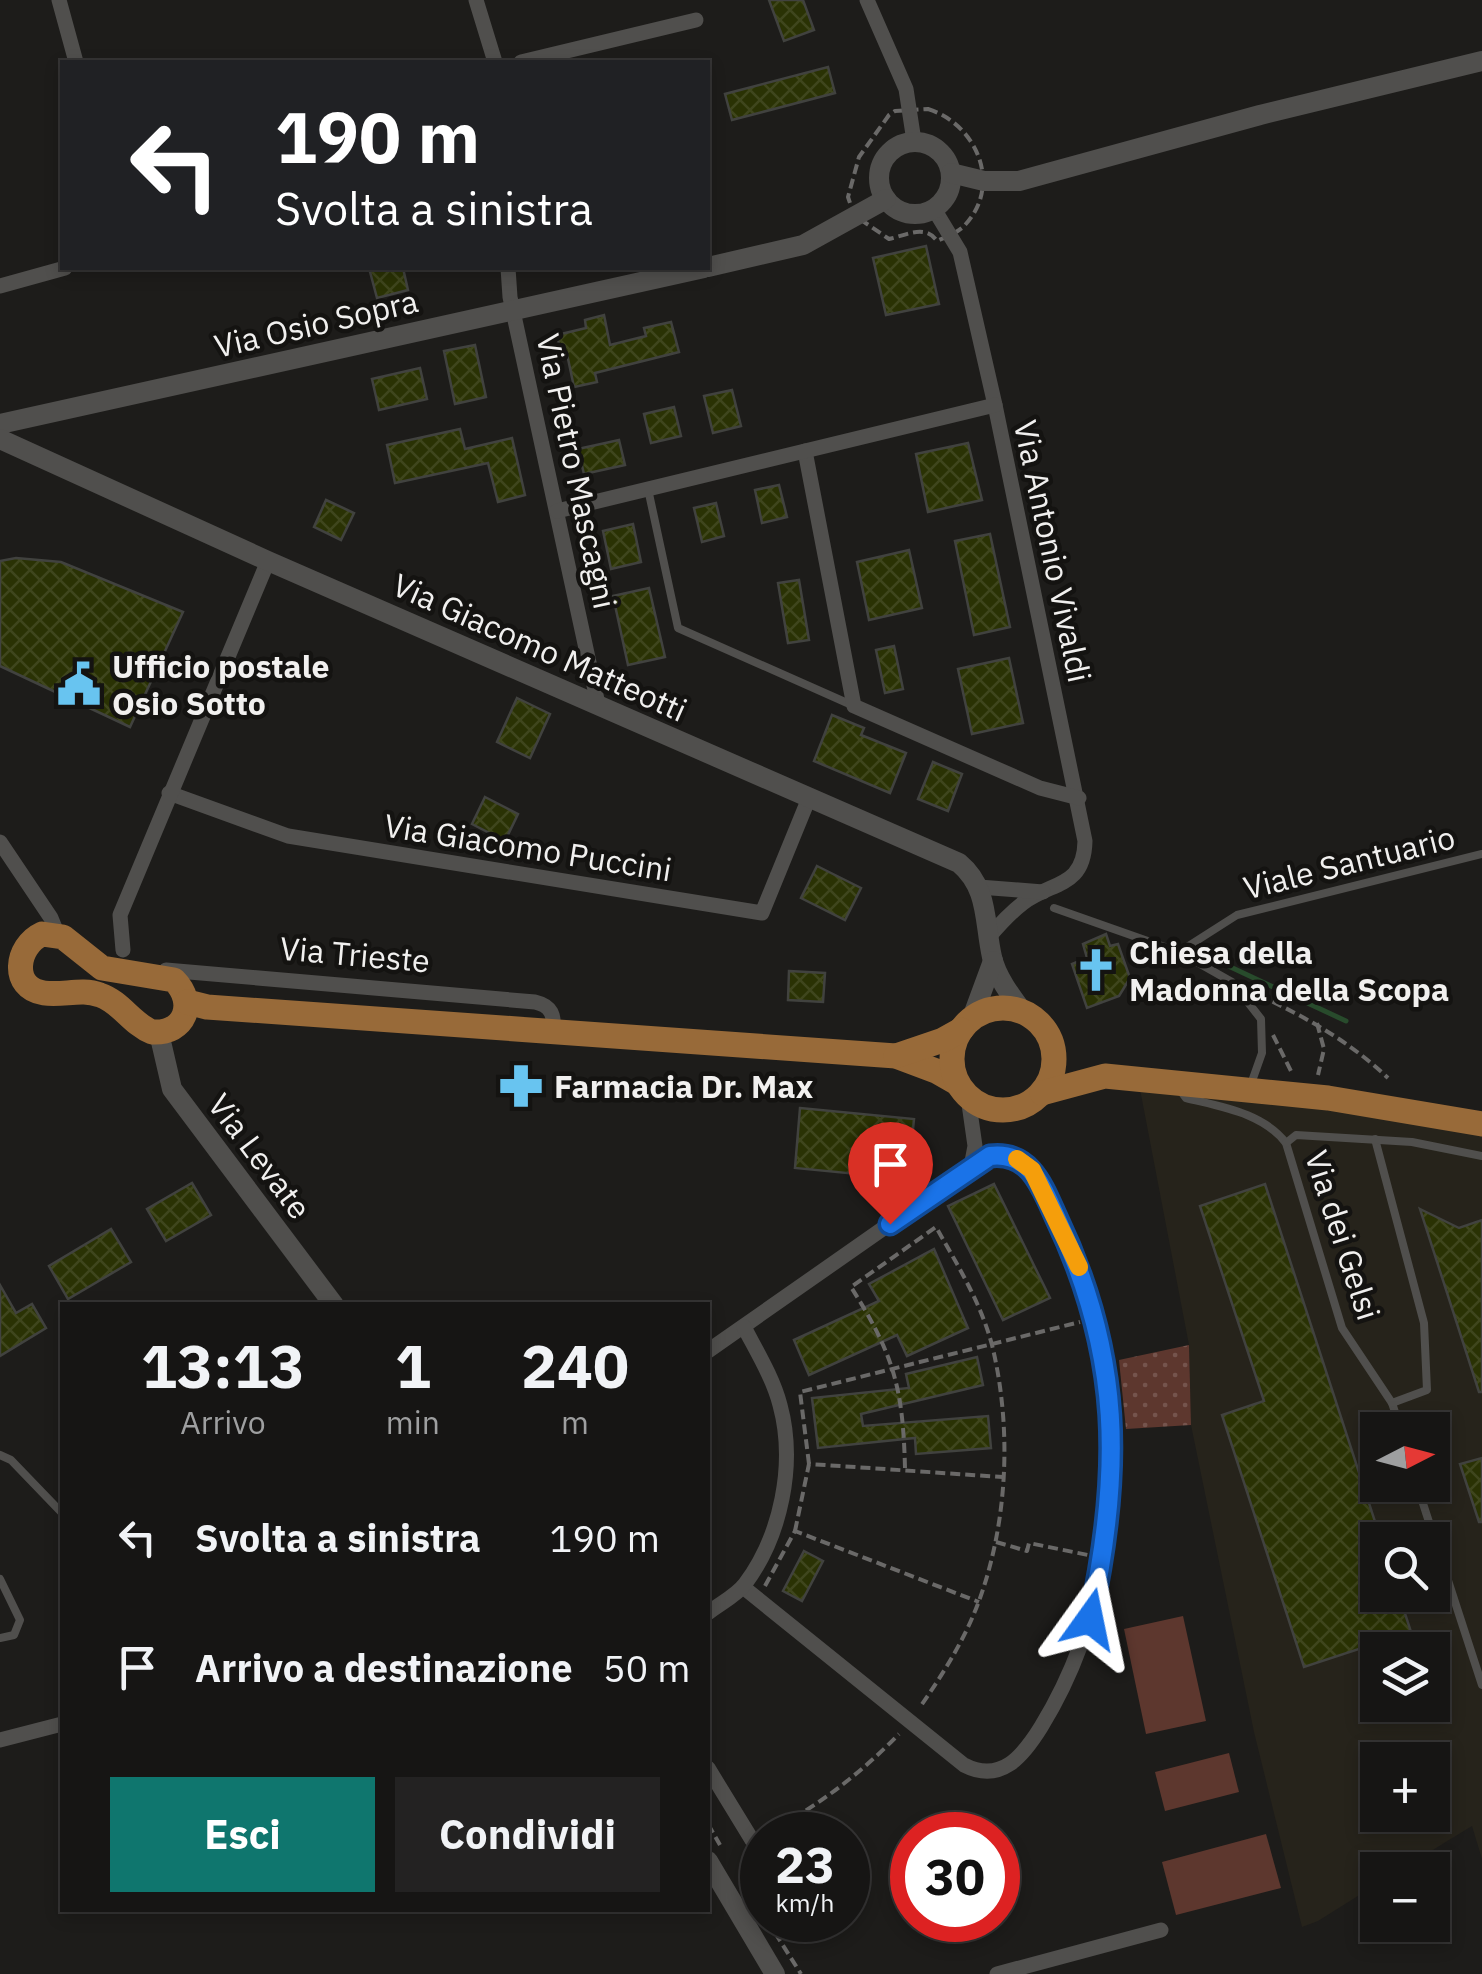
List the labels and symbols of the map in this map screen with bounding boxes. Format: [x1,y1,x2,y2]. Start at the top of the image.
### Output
street label: Via Osio Sopra [210,279,422,367]
street label: Via Pietro Mascagni [527,330,627,612]
street label: Via Antonio Vivaldi [1005,416,1101,686]
street label: Via Giacomo Matteotti [386,563,694,731]
place label: Ufficio postale Osio Sotto [112,645,329,724]
public building icon: Ufficio postale Osio Sotto [55,660,103,708]
street label: Via Giacomo Puccini [381,804,675,890]
street label: Viale Santuario [1239,815,1459,909]
street label: Via Trieste [278,927,432,981]
place label: Chiesa della Madonna della Scopa [1129,931,1449,1010]
church icon: Chiesa della Madonna della Scopa [1072,946,1120,994]
pharmacy icon: Farmacia Dr. Max [497,1062,545,1110]
place label: Farmacia Dr. Max [554,1065,813,1107]
street label: Via Levate [199,1085,321,1227]
pin [848,1122,933,1225]
street label: Via dei Gelsi [1296,1145,1390,1325]
north arrow [1360,1412,1450,1502]
position arrow [1038,1567,1142,1671]
speed limit sign: 30 [890,1812,1020,1942]

